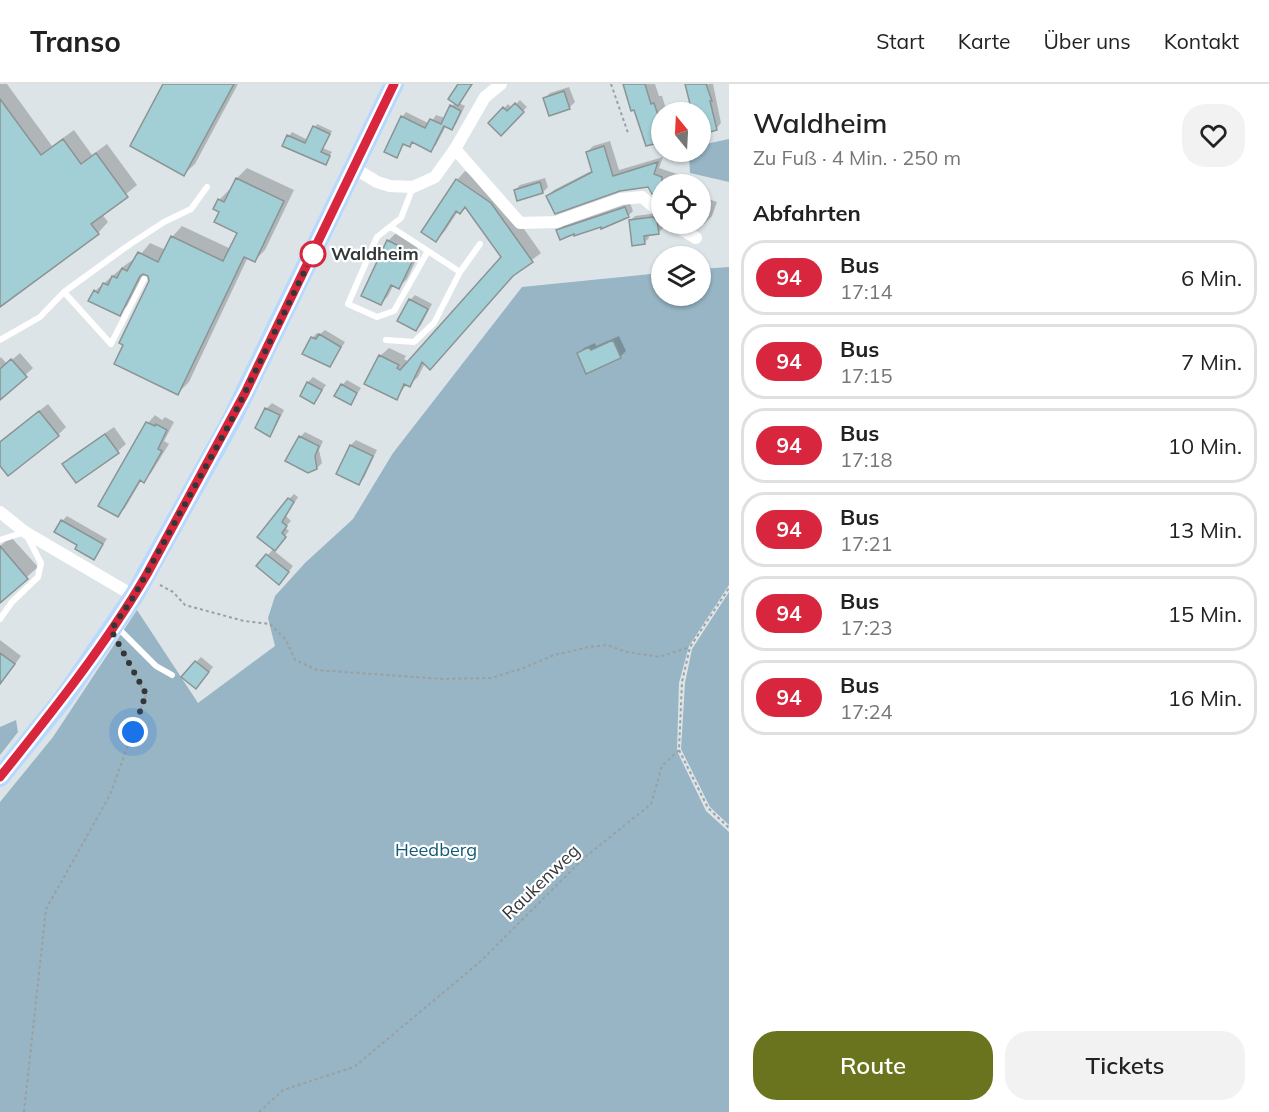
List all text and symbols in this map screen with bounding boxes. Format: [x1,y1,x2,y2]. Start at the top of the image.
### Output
text: Transo [30,24,121,59]
text: Start [876,28,925,54]
text: Karte [958,28,1010,54]
text: Über uns [1043,28,1131,54]
text: Kontakt [1164,28,1239,54]
north arrow [651,102,711,162]
map controls [651,102,711,306]
button: heart [1182,104,1245,167]
text: Waldheim [753,105,887,140]
text: Zu Fuß · 4 Min. · 250 m [753,145,961,170]
button: locate [651,174,711,234]
text: Abfahrten [753,199,861,227]
marker: Waldheim [300,241,326,267]
place label: Waldheim [331,242,419,265]
button: layers [651,246,711,306]
text: Bus [840,251,879,279]
text: 94 [776,264,802,290]
text: 6 Min. [1181,264,1242,292]
text: 17:14 [840,279,893,304]
text: Bus [840,335,879,363]
text: 94 [776,348,802,374]
text: 7 Min. [1181,348,1242,376]
text: 17:15 [840,363,893,388]
text: Bus [840,419,879,447]
text: 94 [776,432,802,458]
text: 10 Min. [1168,432,1242,460]
text: 17:18 [840,447,893,472]
text: Bus [840,503,879,531]
text: 94 [776,516,802,542]
text: 13 Min. [1168,516,1242,544]
text: 17:21 [840,531,893,556]
text: Bus [840,587,879,615]
text: 94 [776,600,802,626]
text: 15 Min. [1168,600,1242,628]
text: 17:23 [840,615,893,640]
text: Bus [840,671,879,699]
text: 94 [776,684,802,710]
text: 16 Min. [1168,684,1242,712]
text: 17:24 [840,699,893,724]
your location [118,717,148,747]
park label: Heedberg [395,838,477,861]
street label: Raukenweg [497,839,584,924]
button: Route [753,1031,993,1100]
button: Tickets [1005,1031,1245,1100]

